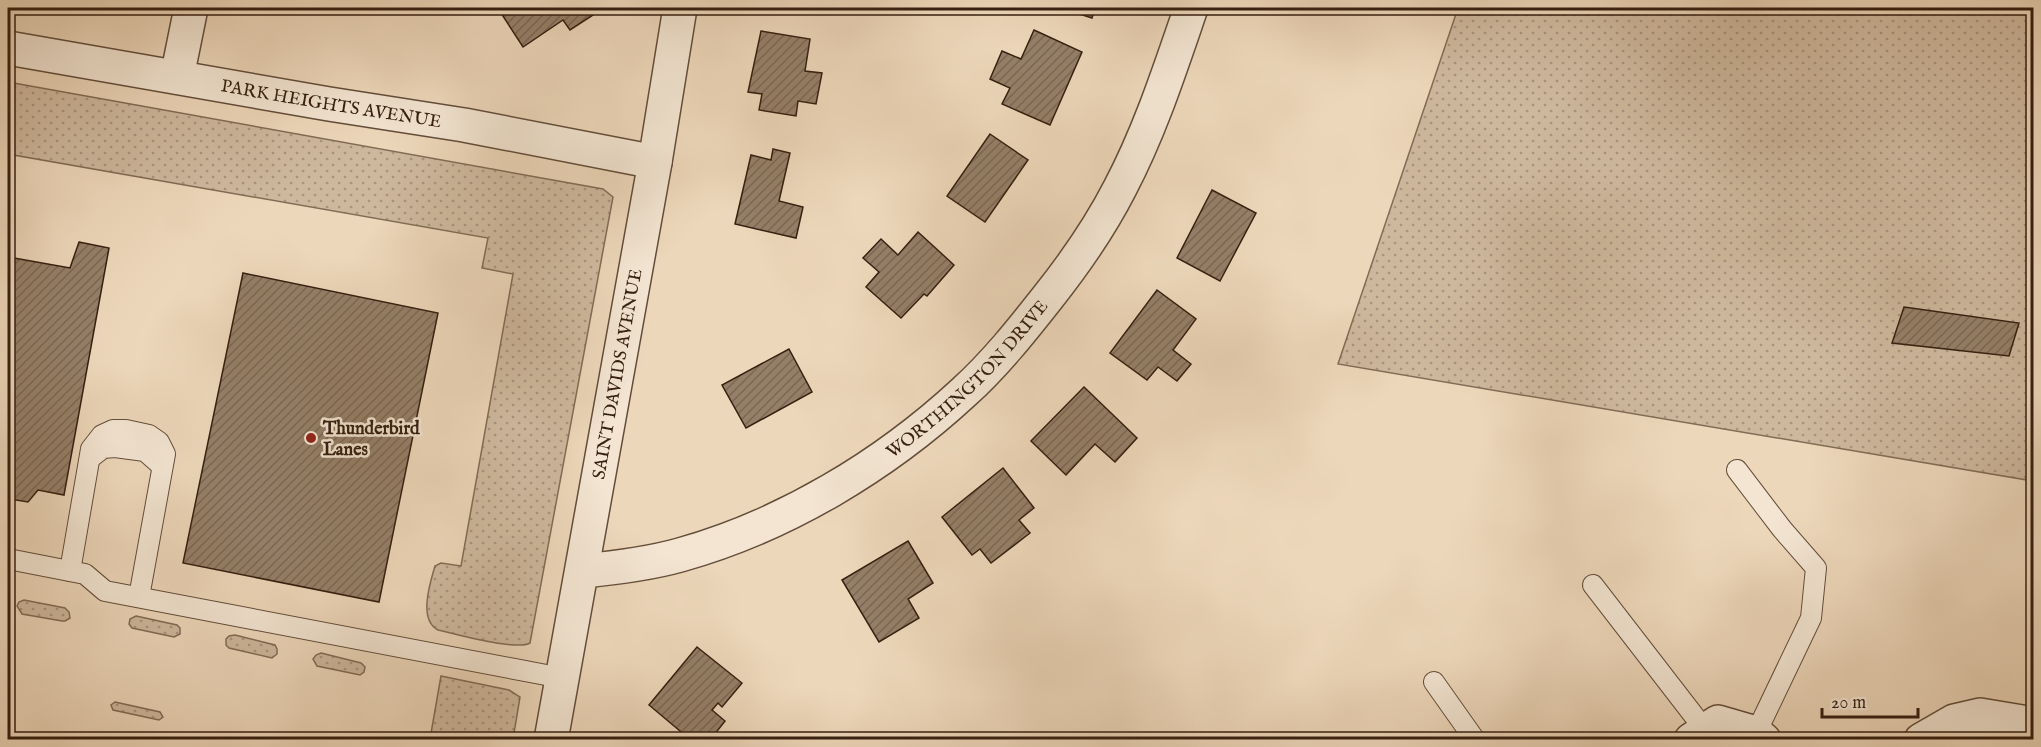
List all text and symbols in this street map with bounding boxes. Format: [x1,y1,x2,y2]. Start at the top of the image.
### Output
street label: PARK HEIGHTS AVENUE [219,75,443,134]
street label: SAINT DAVIDS AVENUE [588,267,649,481]
street label: WORTHINGTON DRIVE [882,296,1054,464]
place label: Thunderbird Lanes [322,418,420,462]
marker: Thunderbird Lanes [304,431,318,445]
scale bar [1822,681,1918,719]
text: 20 m [1831,692,1866,715]

